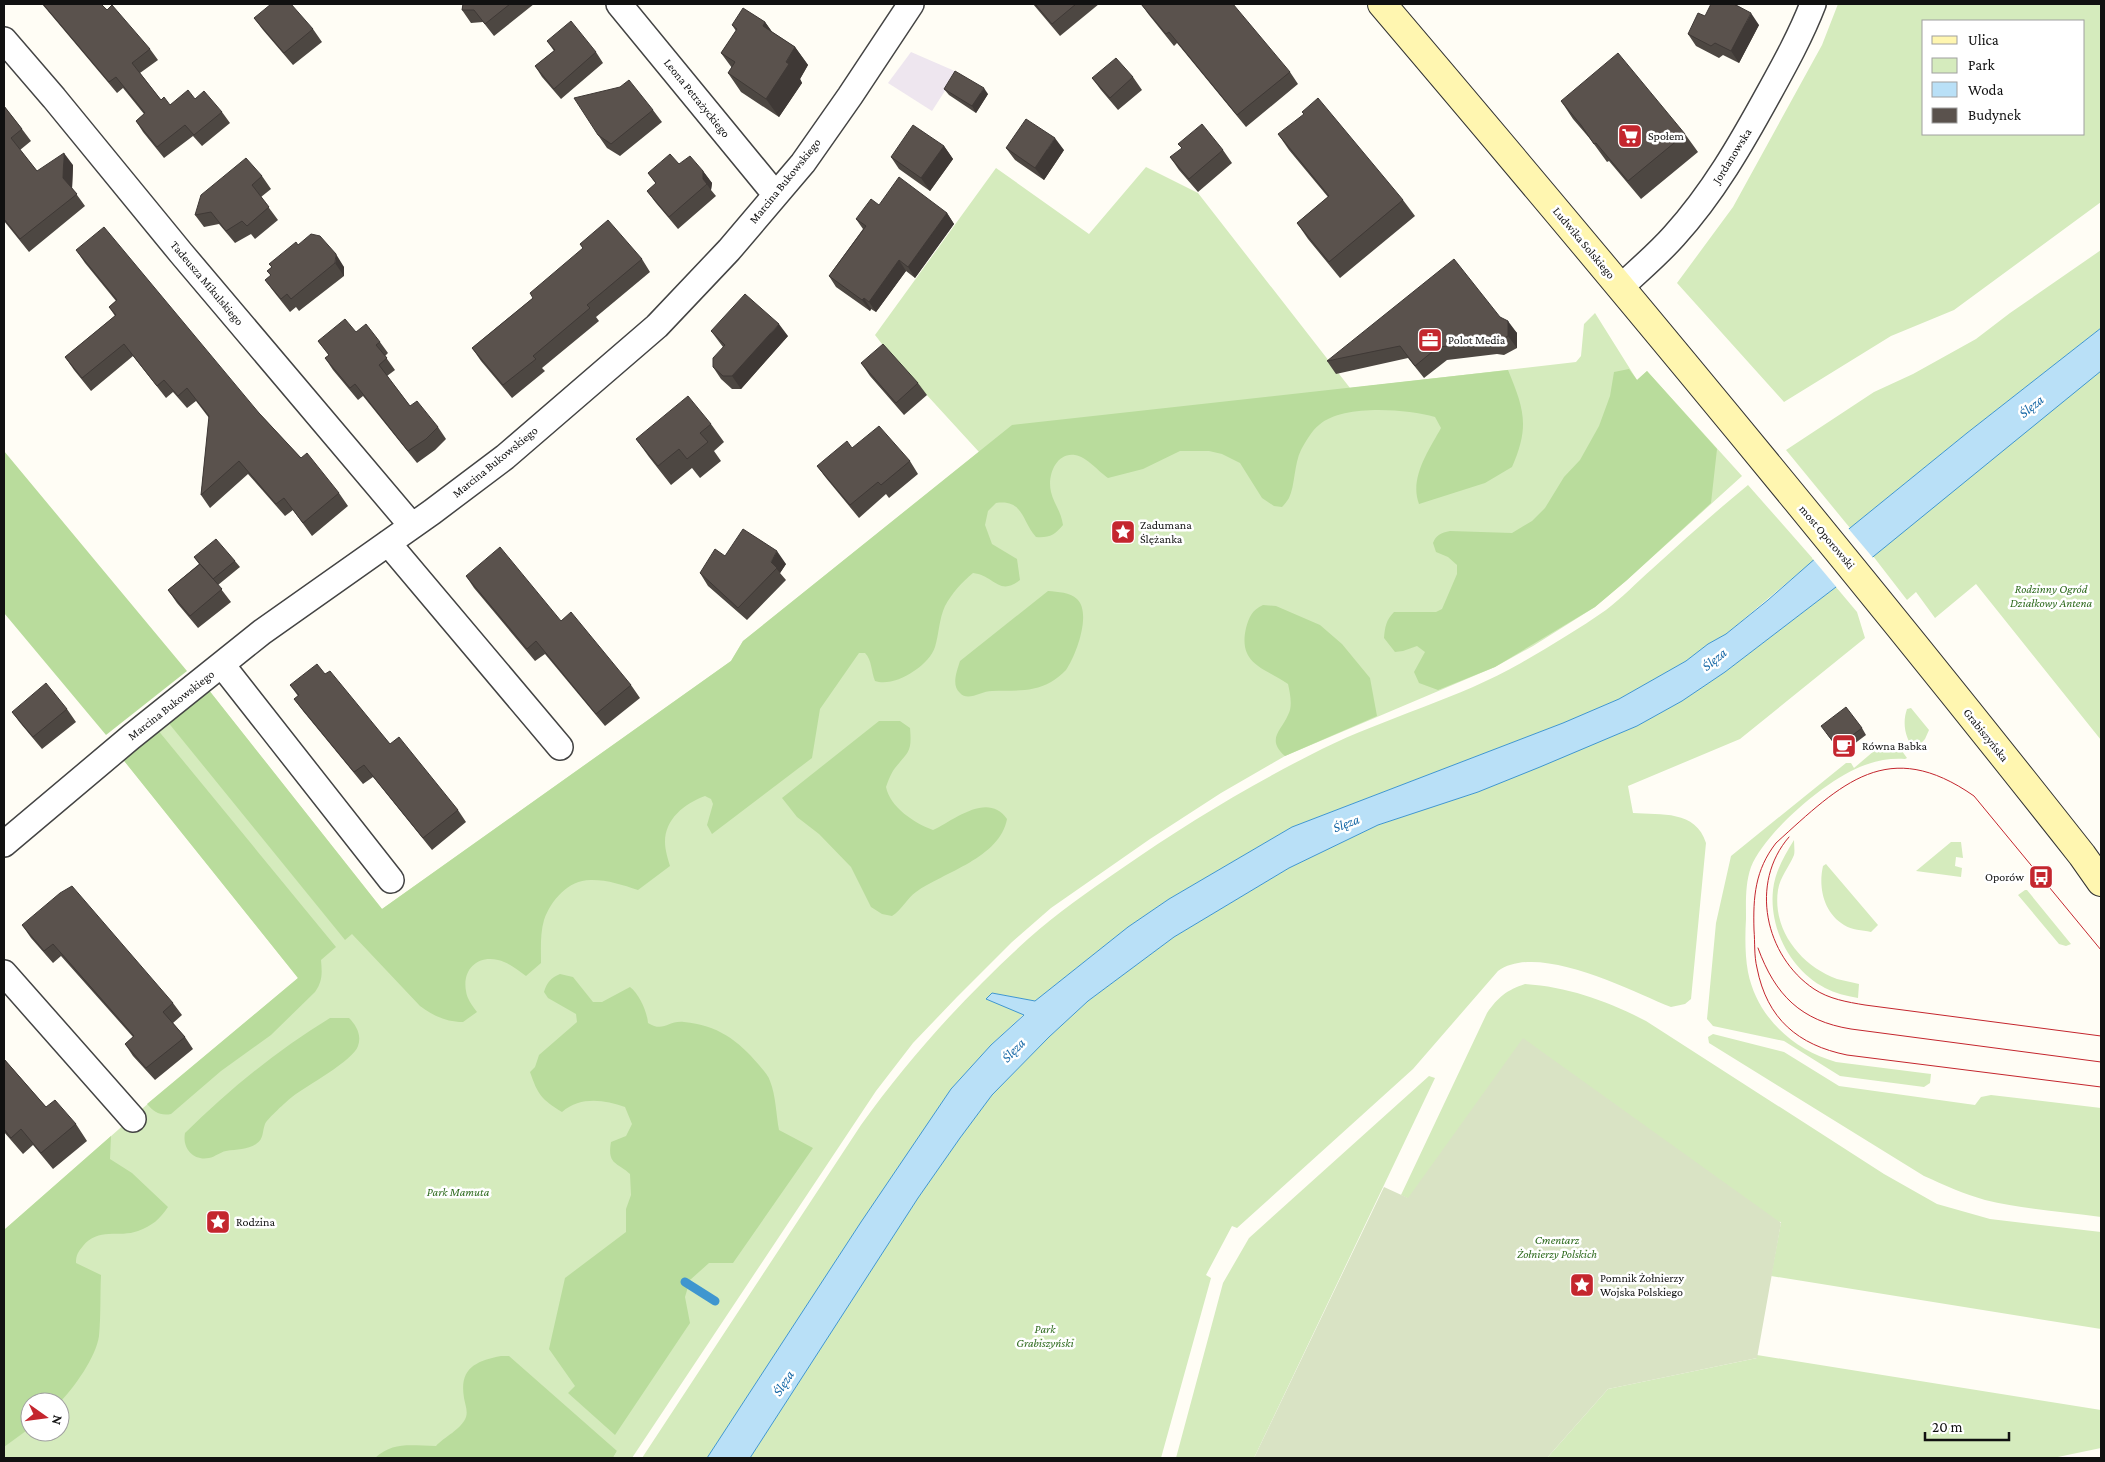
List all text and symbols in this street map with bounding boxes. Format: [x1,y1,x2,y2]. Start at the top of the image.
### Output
legend [1922,20,2085,135]
text: Ulica [1968,32,1999,48]
street label: Leona Petrażyckiego [661,56,733,140]
text: Park [1968,57,1995,73]
text: Woda [1968,82,2003,98]
text: Budynek [1968,107,2022,124]
supermarket icon: Społem [1617,123,1643,149]
street label: Jordanowska [1709,125,1755,187]
place label: Społem [1648,129,1684,143]
street label: Marcina Bukowskiego [746,135,824,226]
street label: Ludwika Solskiego [1550,204,1618,282]
street label: Tadeusza Mikulskiego [168,238,246,328]
office icon: Polot Media [1417,327,1443,353]
place label: Polot Media [1448,333,1506,347]
water label: Ślęza [2015,391,2047,421]
street label: Marcina Bukowskiego [450,423,541,501]
street label: most Oporowski [1796,502,1858,572]
place label: Zadumana Ślężanka [1140,518,1192,546]
place icon: Zadumana Ślężanka [1110,519,1136,545]
park label: Rodzinny Ogród Działkowy Antena [2010,582,2092,610]
water label: Ślęza [1698,644,1730,674]
street label: Marcina Bukowskiego [125,667,217,743]
street label: Grabiszyńska [1960,706,2012,765]
cafe icon: Równa Babka [1831,733,1857,759]
place label: Równa Babka [1862,739,1927,753]
water label: Ślęza [1330,811,1362,835]
bus stop icon: Oporów [2028,864,2054,890]
place label: Oporów [1985,870,2024,884]
water label: Ślęza [998,1034,1028,1065]
park label: Park Mamuta [427,1185,490,1199]
place icon: Rodzina [205,1209,231,1235]
place label: Rodzina [236,1215,275,1229]
park label: Cmentarz Żołnierzy Polskich [1517,1233,1597,1261]
place label: Pomnik Żołnierzy Wojska Polskiego [1600,1271,1684,1299]
place icon: Pomnik Żołnierzy Wojska Polskiego [1569,1272,1595,1298]
park label: Park Grabiszyński [1016,1322,1074,1350]
water label: Ślęza [769,1367,797,1399]
north arrow [20,1392,70,1442]
scale bar [1925,1410,2009,1442]
text: N [49,1414,67,1427]
text: 20 m [1932,1419,1963,1435]

